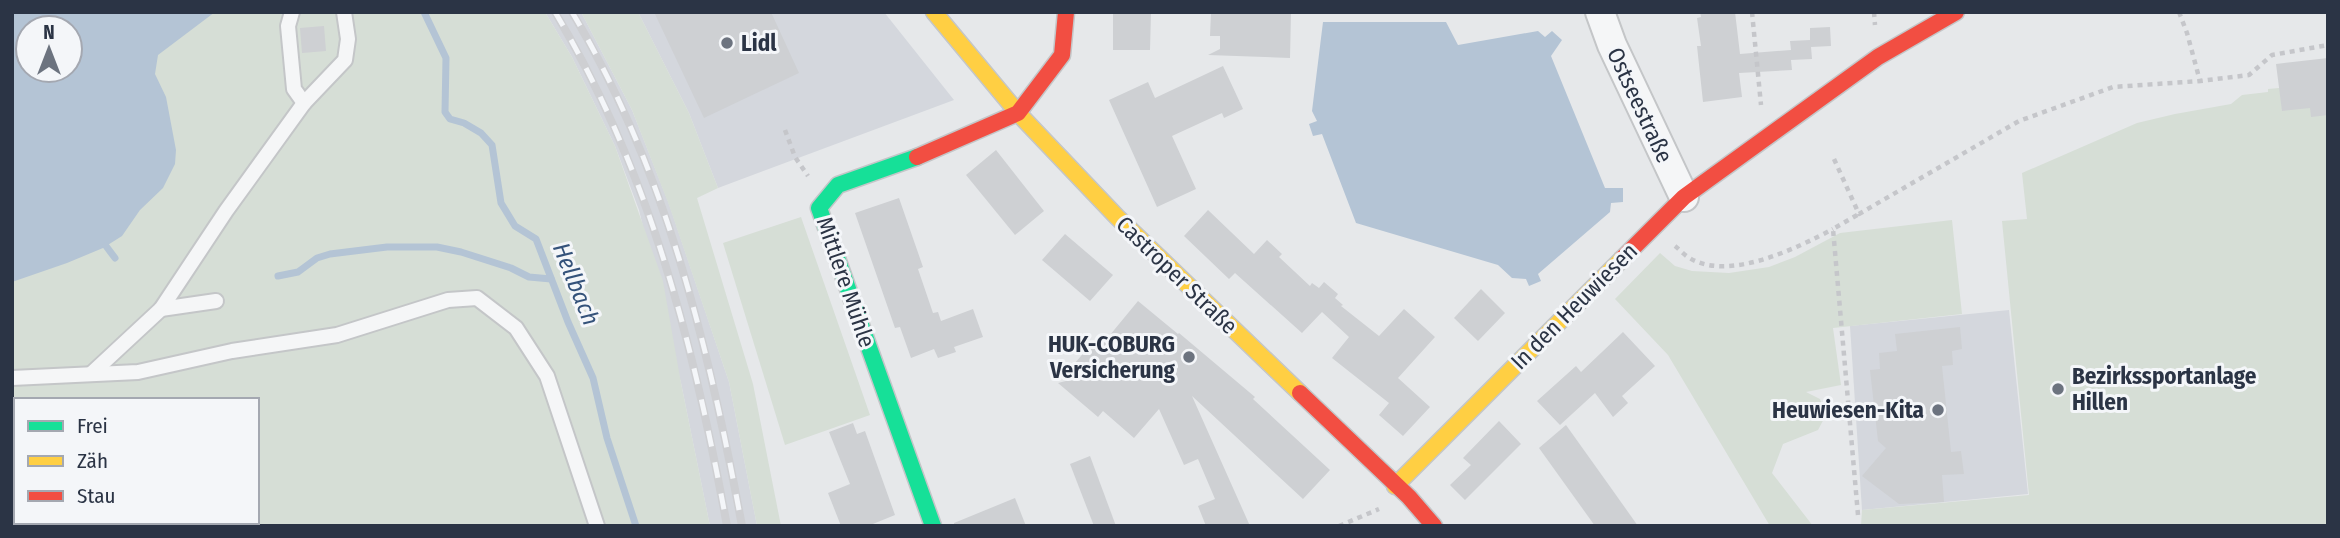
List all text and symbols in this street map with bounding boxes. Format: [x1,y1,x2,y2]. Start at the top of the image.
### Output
north arrow [14,14,84,84]
text: N [43,21,55,44]
place label: Lidl [741,29,777,57]
marker: Lidl [719,35,735,51]
street label: Ostseestraße [1601,43,1679,167]
street label: Castroper Straße [1111,210,1243,340]
street label: Mittlere Mühle [811,213,881,351]
street label: In den Heuwiesen [1505,237,1643,375]
water label: Hellbach [547,239,605,329]
place label: HUK-COBURG Versicherung [1048,330,1176,384]
marker: HUK-COBURG Versicherung [1181,349,1197,365]
place label: Bezirkssportanlage Hillen [2072,362,2257,416]
marker: Bezirkssportanlage Hillen [2050,381,2066,397]
place label: Heuwiesen-Kita [1772,396,1924,424]
legend [14,398,259,524]
marker: Heuwiesen-Kita [1930,402,1946,418]
text: Frei [77,413,108,439]
text: Zäh [77,448,108,474]
text: Stau [77,483,115,509]

